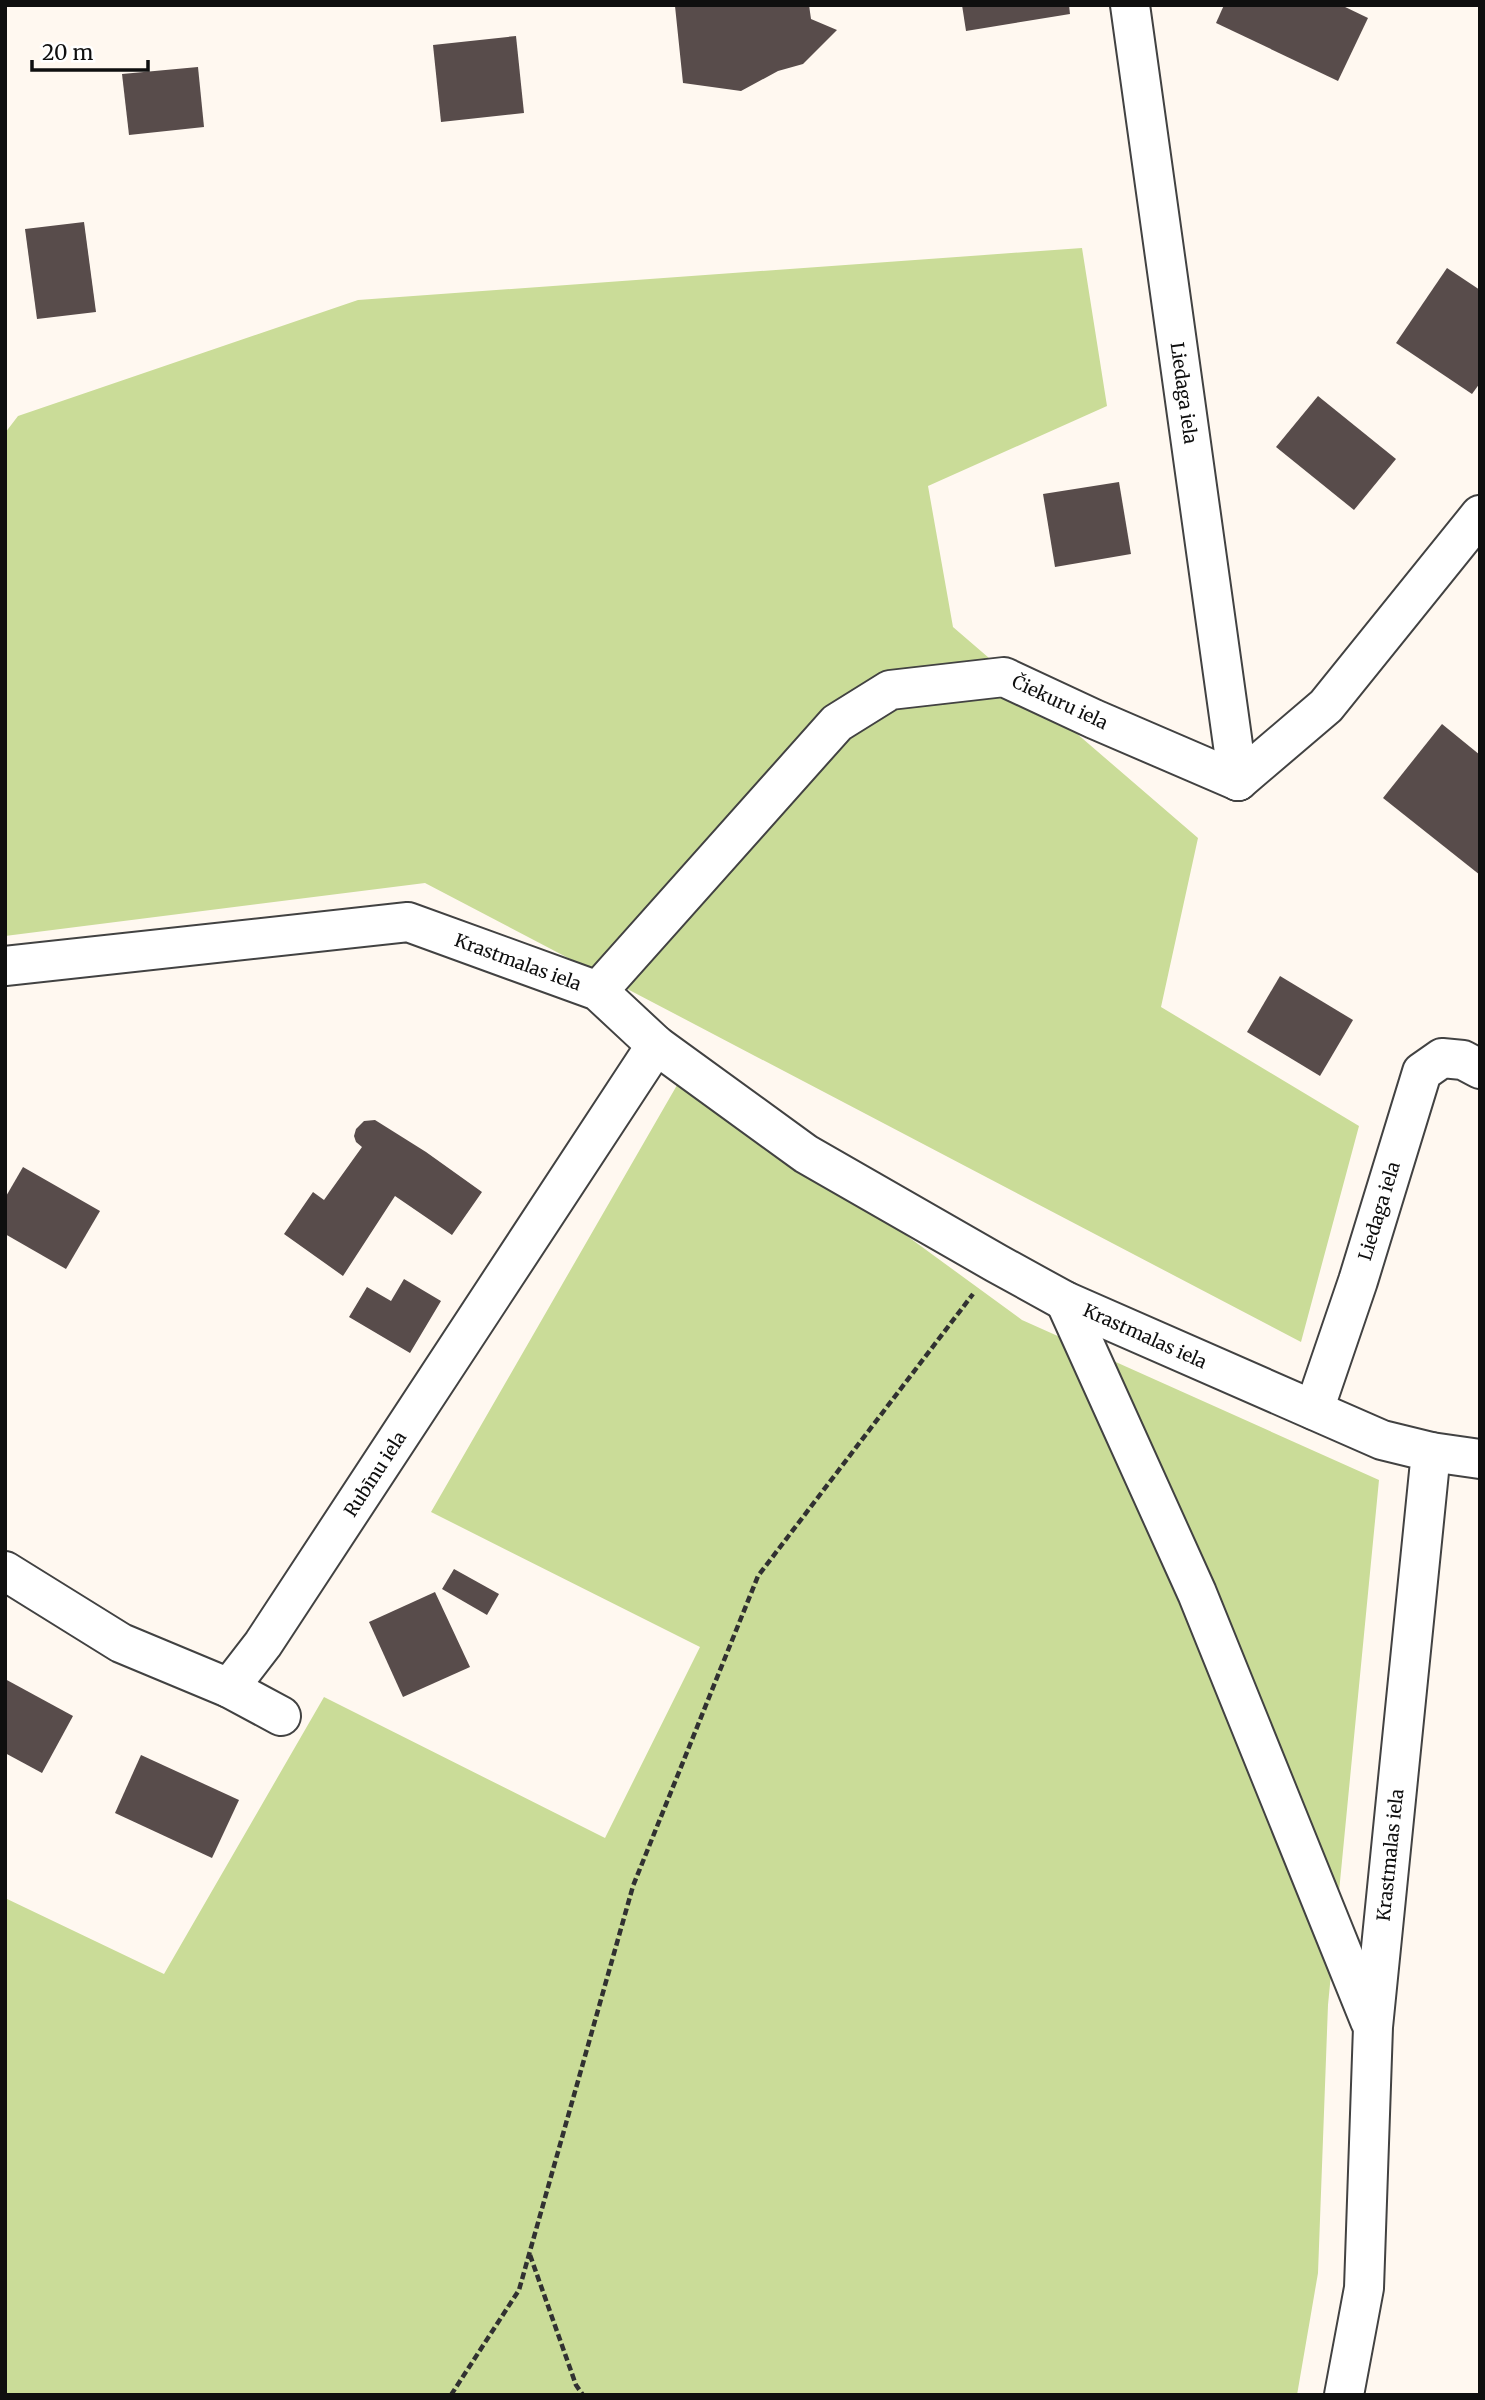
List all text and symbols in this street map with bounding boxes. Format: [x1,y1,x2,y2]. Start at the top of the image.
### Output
scale bar [32,28,147,72]
text: 20 m [42,39,94,66]
street label: Liedaga iela [1165,341,1203,446]
street label: Čiekuru iela [1008,670,1112,734]
street label: Krastmalas iela [452,928,585,996]
street label: Liedaga iela [1353,1158,1405,1263]
street label: Krastmalas iela [1080,1298,1211,1374]
street label: Rubīnu iela [339,1427,411,1521]
street label: Krastmalas iela [1372,1787,1408,1922]

